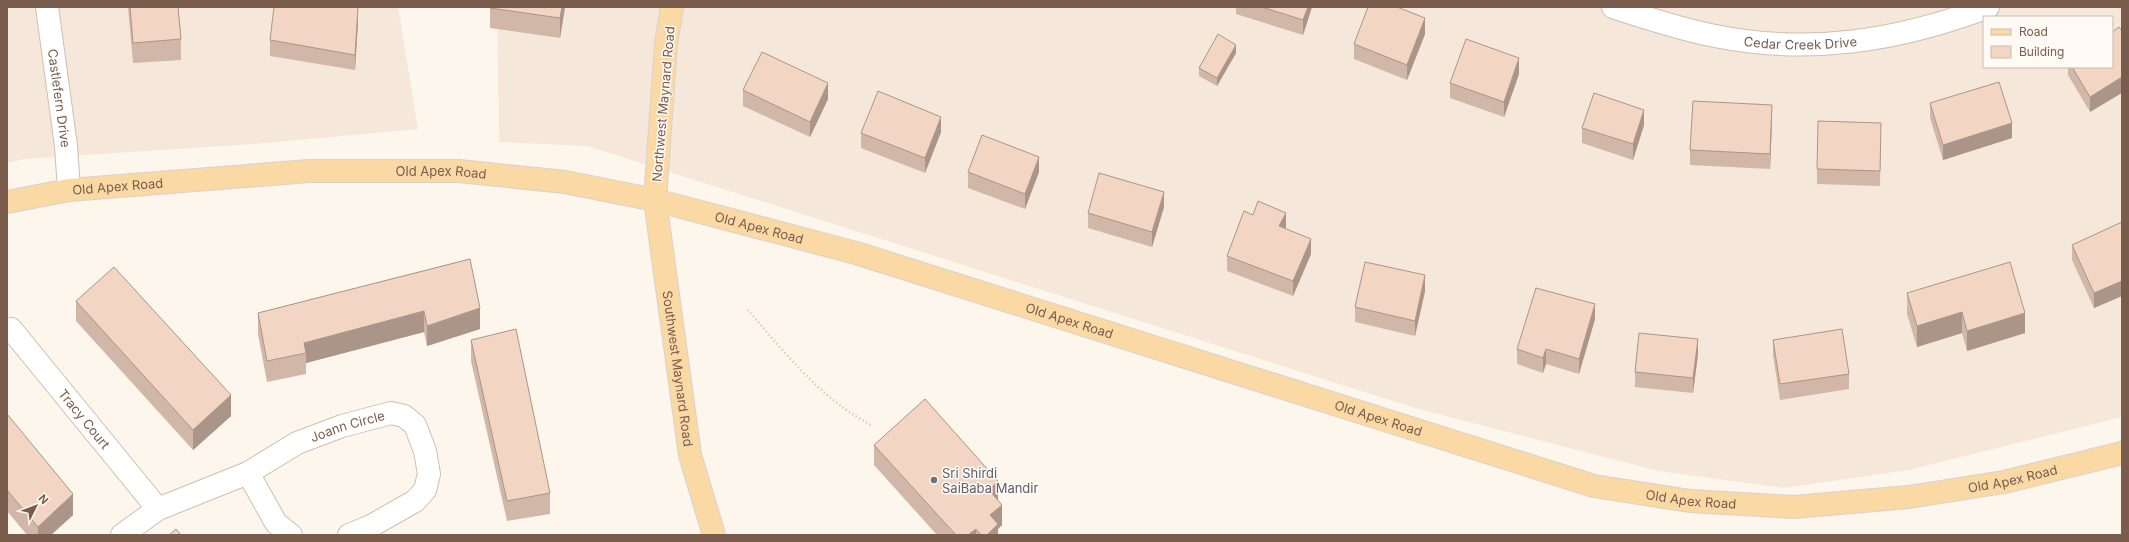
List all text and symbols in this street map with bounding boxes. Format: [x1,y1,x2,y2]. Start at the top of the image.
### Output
legend [1983,16,2113,68]
text: Road [2019,24,2048,39]
street label: Northwest Maynard Road [648,26,678,182]
street label: Cedar Creek Drive [1743,33,1858,53]
text: Building [2019,44,2064,59]
street label: Castlefern Drive [45,48,74,149]
street label: Old Apex Road [396,163,487,182]
street label: Old Apex Road [72,175,164,198]
street label: Old Apex Road [713,208,805,247]
street label: Southwest Maynard Road [660,289,697,448]
street label: Old Apex Road [1024,299,1115,342]
street label: Tracy Court [55,386,113,452]
street label: Old Apex Road [1333,397,1424,439]
street label: Joann Circle [308,407,386,445]
street label: Old Apex Road [1967,461,2059,496]
place label: Sri Shirdi SaiBaba Mandir [942,465,1038,496]
marker: Sri Shirdi SaiBaba Mandir [929,475,939,485]
north arrow [16,486,56,526]
street label: Old Apex Road [1645,486,1737,512]
text: N [35,492,51,507]

